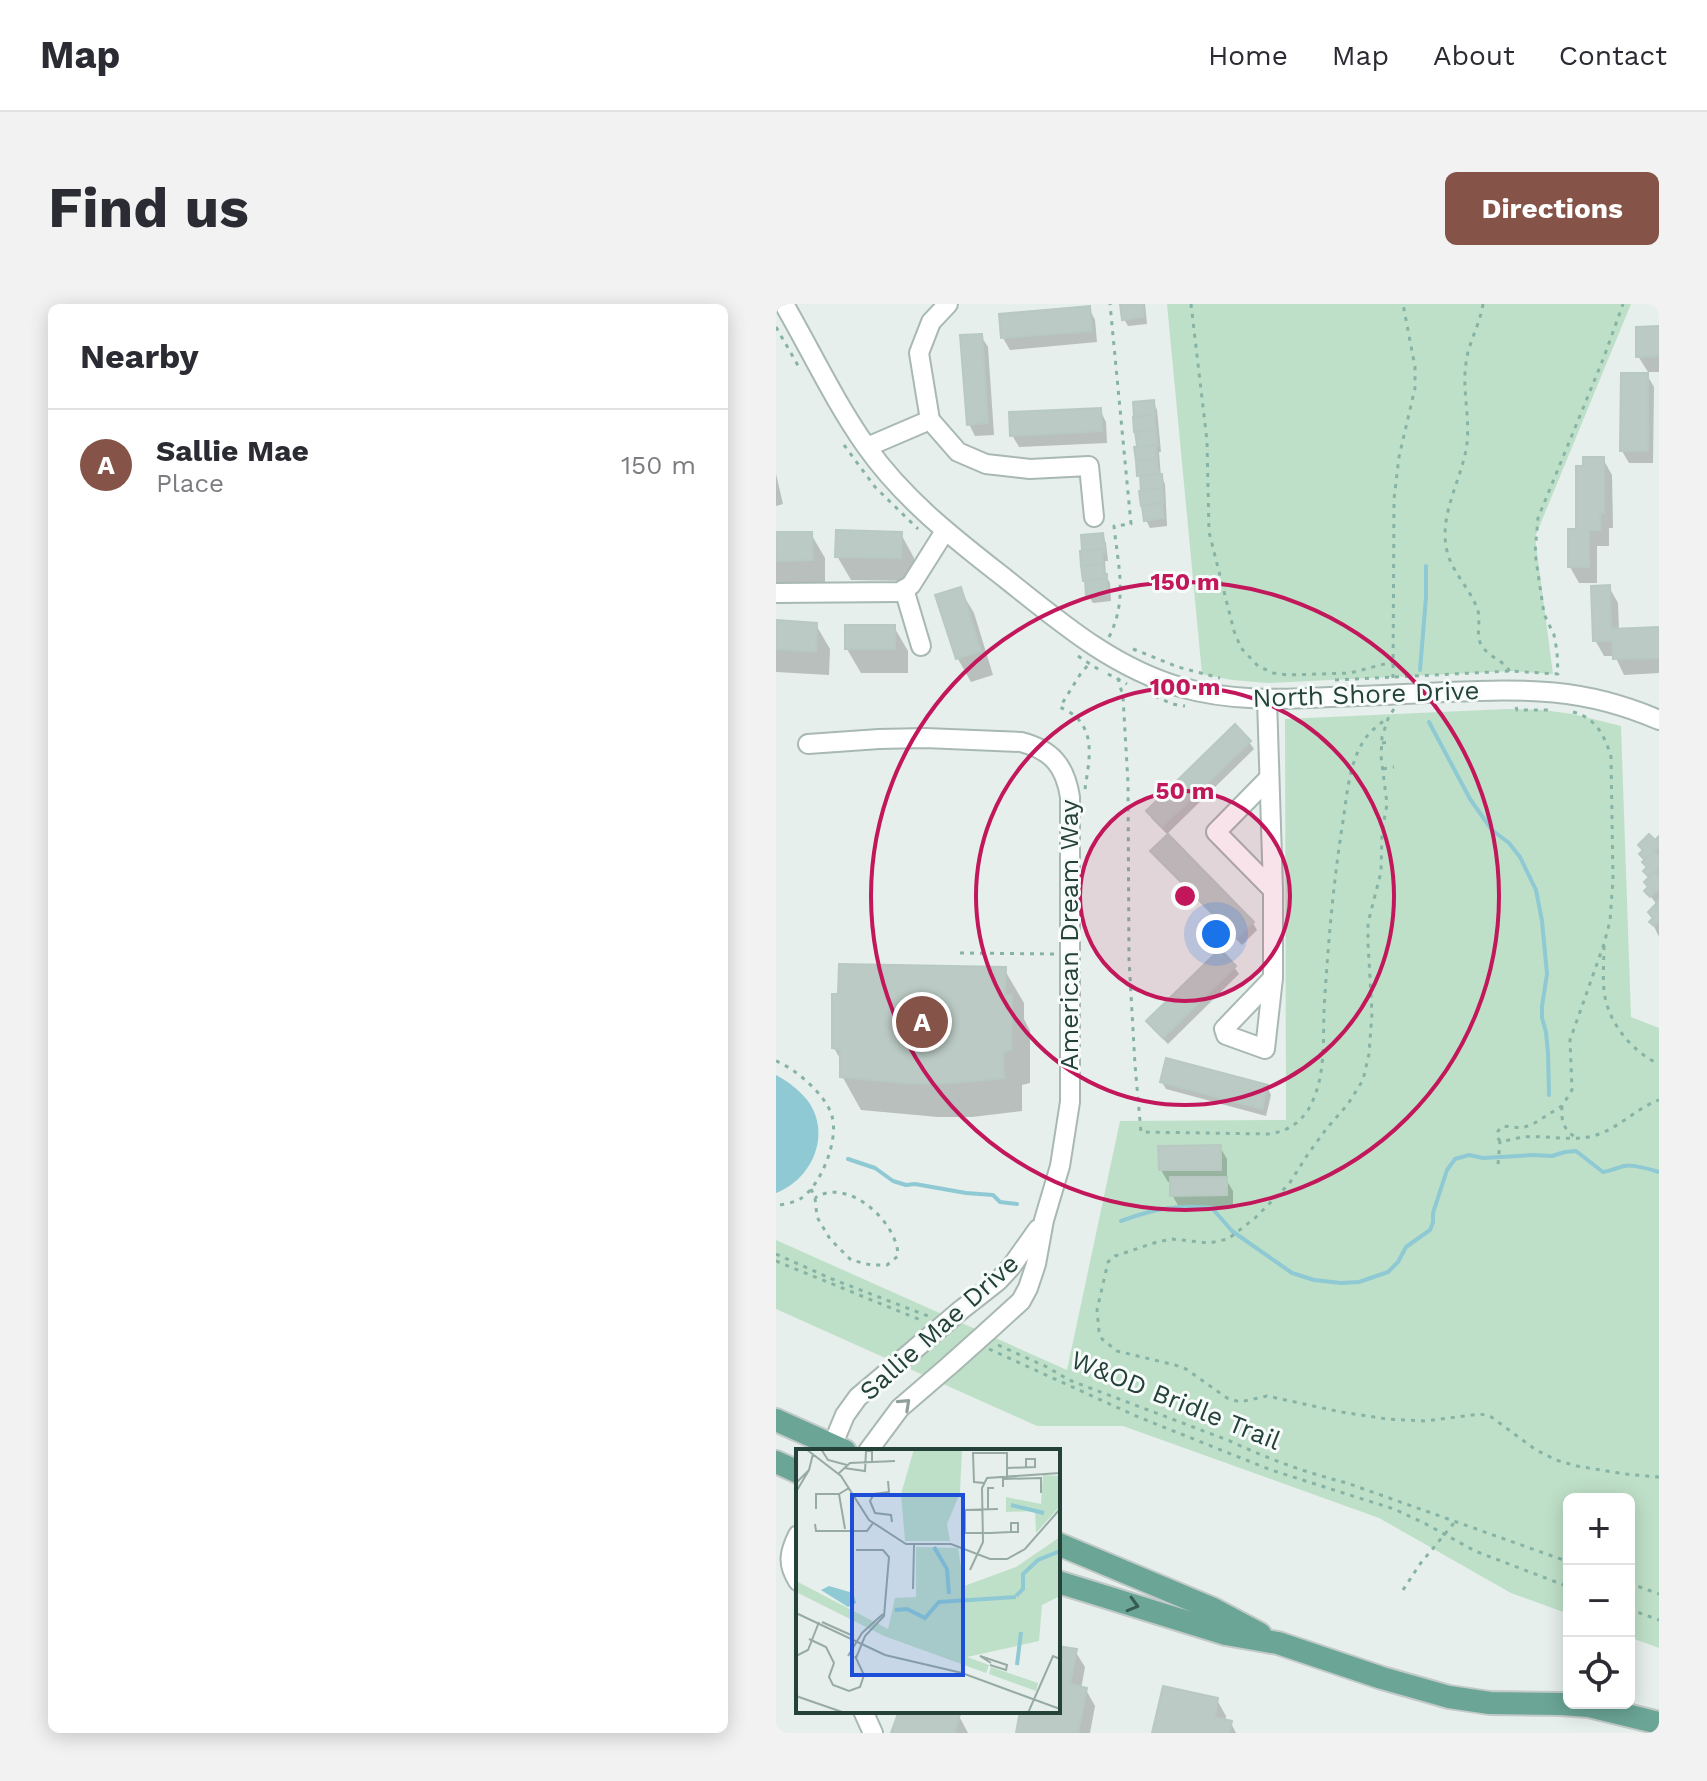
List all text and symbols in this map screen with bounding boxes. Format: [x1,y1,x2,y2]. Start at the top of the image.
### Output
text: Map [40,33,120,77]
text: Home [1208,39,1288,72]
text: Map [1332,39,1389,72]
text: About [1433,39,1515,72]
text: Contact [1559,39,1667,72]
button: Directions [1445,172,1659,245]
text: Find us [48,175,249,241]
text: Nearby [80,336,199,376]
text: Sallie Mae [156,433,309,468]
text: A [97,450,115,480]
text: 150 m [621,450,696,480]
text: Place [156,468,224,498]
text: 150 m [1150,568,1220,596]
text: 100 m [1150,673,1220,701]
street label: North Shore Drive [1252,675,1480,713]
text: 50 m [1156,777,1214,805]
street label: American Dream Way [1054,799,1084,1071]
centre of rings [1171,882,1199,910]
your location [1196,914,1236,954]
pin: A [896,992,948,1052]
street label: Sallie Mae Drive [853,1248,1025,1406]
street label: W&OD Bridle Trail [1067,1344,1285,1456]
one-way arrow [896,1399,910,1414]
inset map [796,1449,1060,1713]
map controls [1563,1493,1635,1709]
button: + [1563,1493,1635,1565]
button: − [1563,1565,1635,1637]
one-way arrow [1125,1595,1139,1612]
button: locate [1563,1637,1635,1709]

